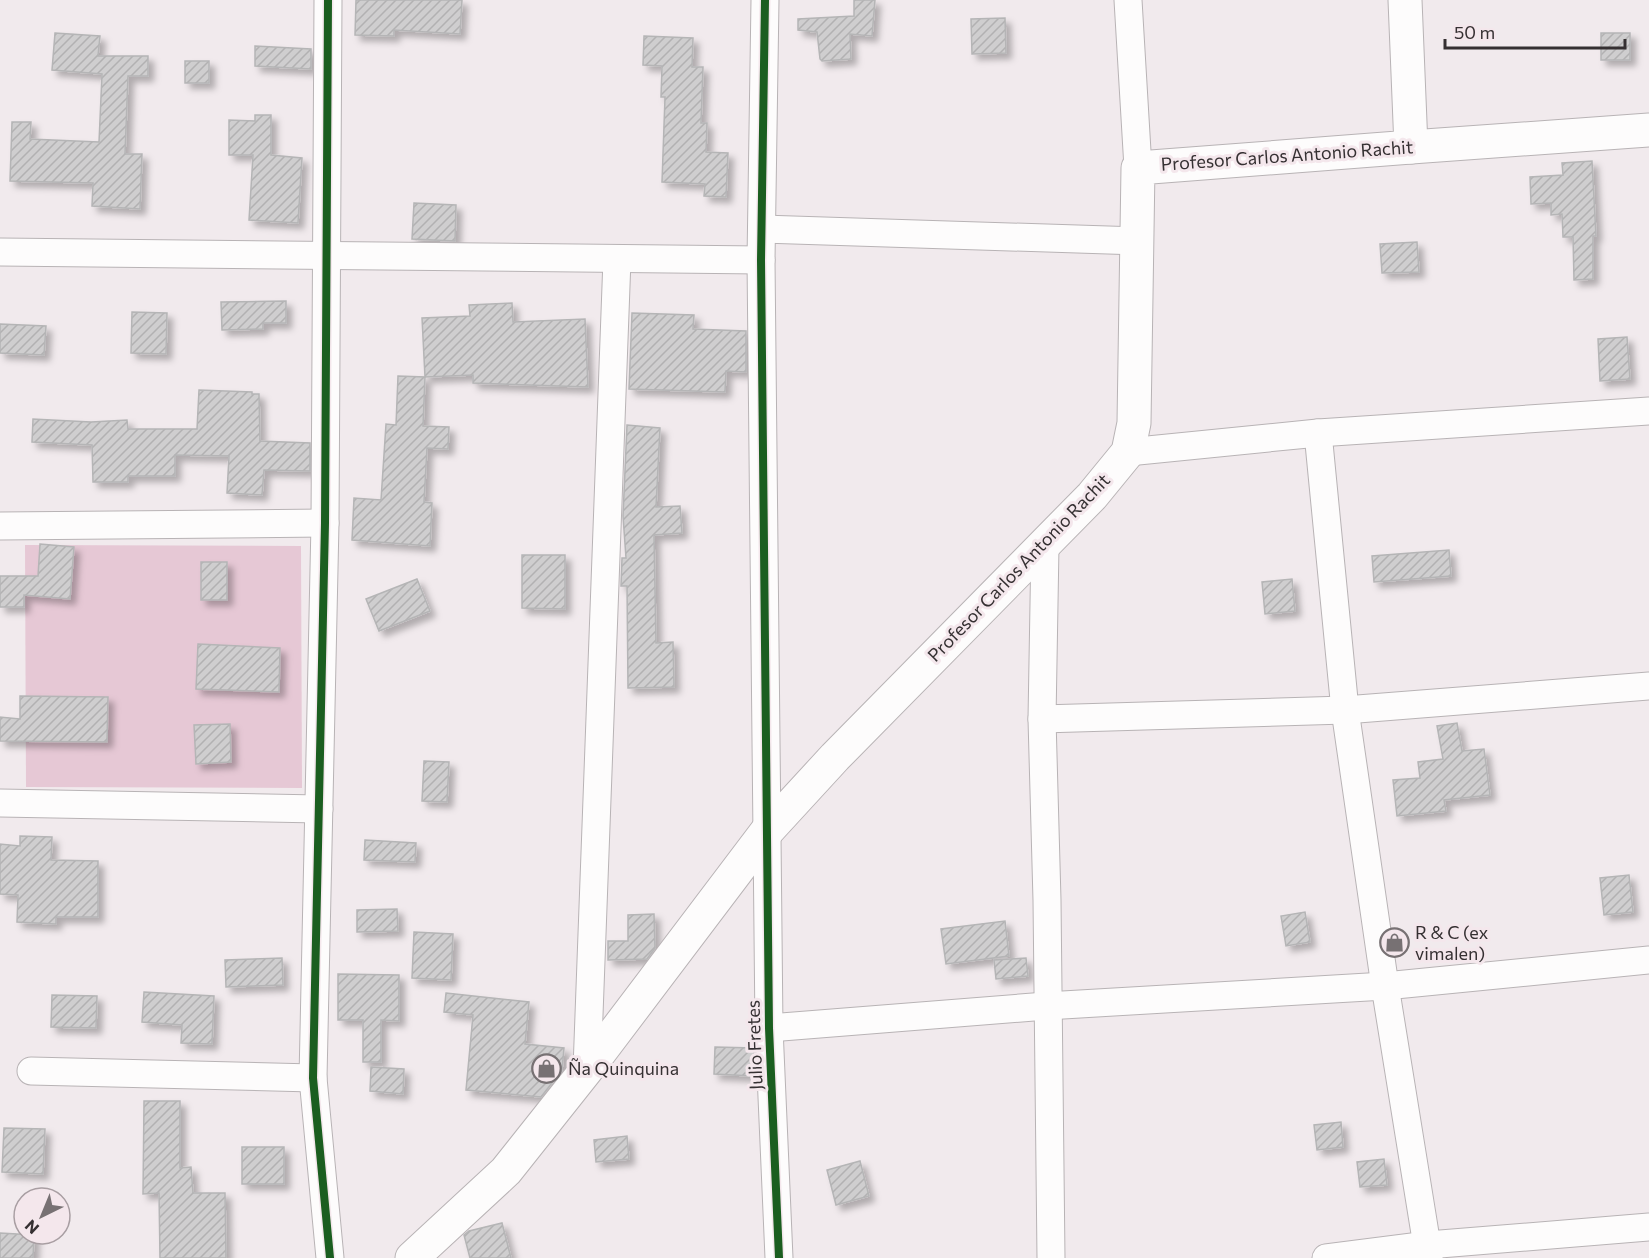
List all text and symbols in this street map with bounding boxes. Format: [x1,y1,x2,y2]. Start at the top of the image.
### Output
scale bar [1445,12,1625,50]
text: 50 m [1454,21,1495,43]
street label: Profesor Carlos Antonio Rachit [1160,135,1414,175]
street label: Profesor Carlos Antonio Rachit [923,469,1114,666]
place label: R & C (ex vimalen) [1415,921,1489,964]
shop icon: R & C (ex vimalen) [1378,927,1410,959]
street label: Julio Fretes [741,1000,767,1090]
shop icon: Ña Quinquina [531,1053,563,1085]
place label: Ña Quinquina [568,1057,679,1079]
north arrow [12,1186,72,1246]
text: N [21,1216,42,1238]

